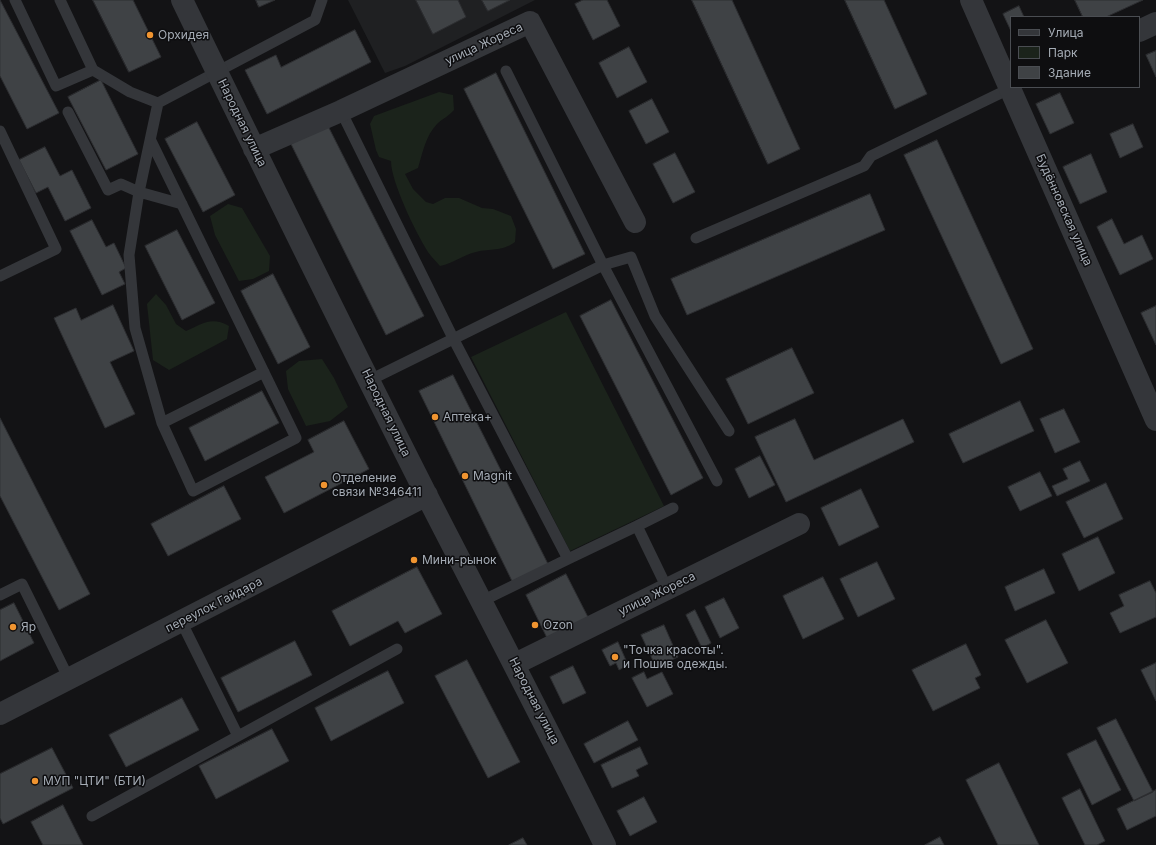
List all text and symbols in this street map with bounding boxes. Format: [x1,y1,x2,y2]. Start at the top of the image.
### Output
legend [1010,16,1140,88]
street label: улица Жореса [443,20,525,68]
text: Улица [1048,25,1083,40]
place label: Орхидея [158,28,209,42]
marker: Орхидея [145,30,155,40]
text: Парк [1048,45,1078,60]
text: Здание [1048,65,1091,80]
street label: Народная улица [215,77,269,169]
street label: Будённовская улица [1033,152,1095,268]
street label: Народная улица [359,367,413,459]
place label: Аптека+ [443,410,492,424]
marker: Аптека+ [430,412,440,422]
place label: Magnit [473,469,512,483]
place label: Отделение связи №346411 [332,471,422,499]
marker: Magnit [460,471,470,481]
marker: Отделение связи №346411 [319,480,329,490]
place label: Мини-рынок [422,553,497,567]
marker: Мини-рынок [409,555,419,565]
street label: улица Жореса [616,569,698,619]
street label: переулок Гайдара [163,574,265,636]
place label: Ozon [543,618,573,632]
place label: Яр [21,620,36,634]
marker: Ozon [530,620,540,630]
marker: Яр [8,622,18,632]
place label: "Точка красоты". и Пошив одежды. [623,643,728,671]
marker: "Точка красоты". и Пошив одежды. [610,652,620,662]
street label: Народная улица [506,655,562,747]
place label: МУП "ЦТИ" (БТИ) [43,774,146,788]
marker: МУП "ЦТИ" (БТИ) [30,776,40,786]

